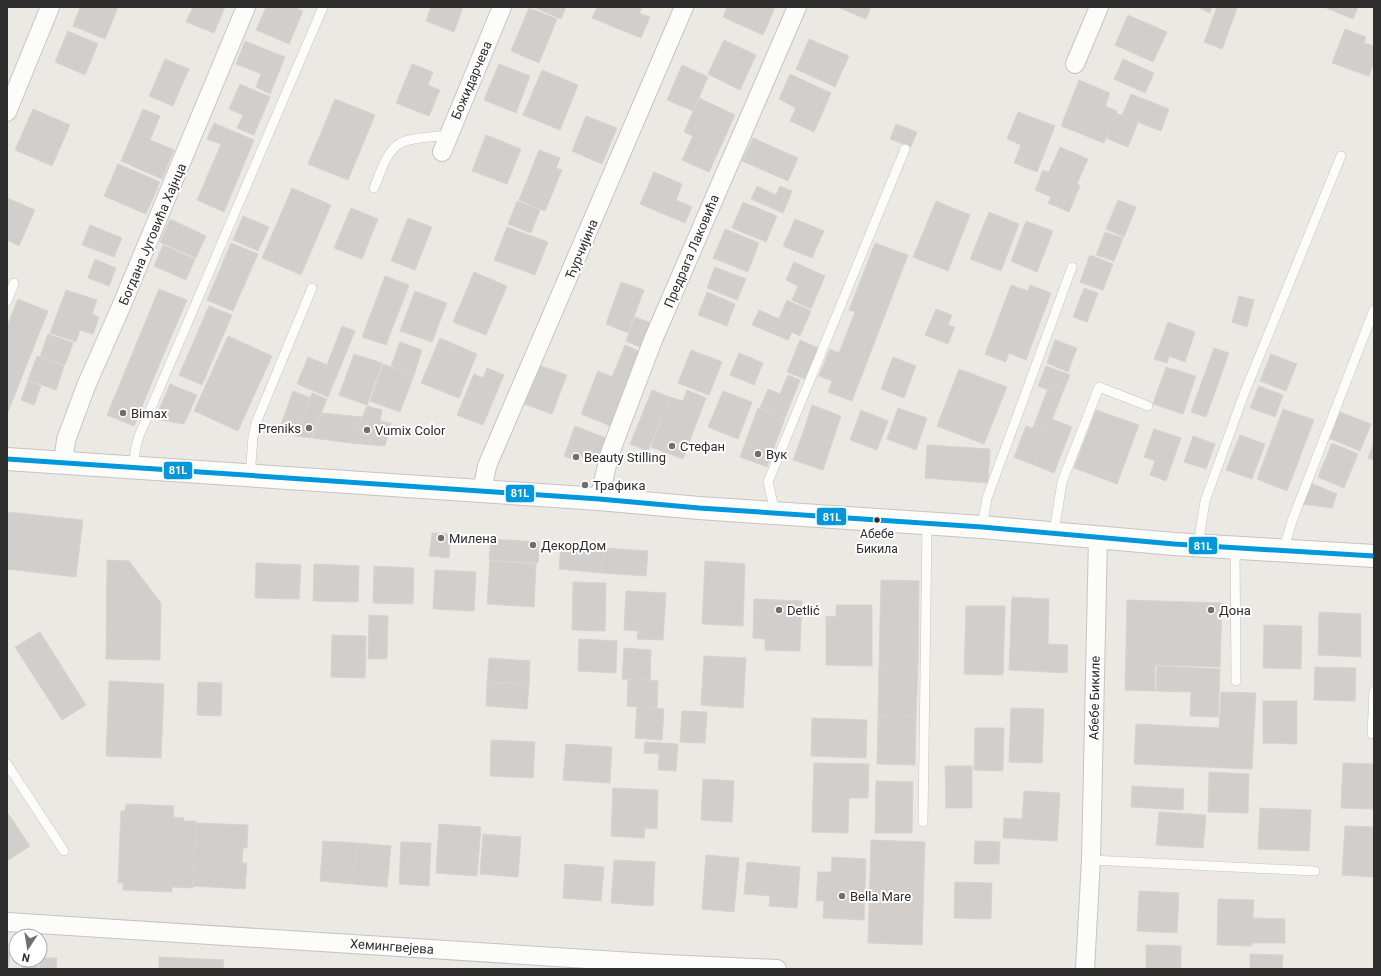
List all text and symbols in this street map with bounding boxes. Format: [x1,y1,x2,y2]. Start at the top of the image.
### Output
street label: Божидарчева [448,39,495,122]
street label: Богдана Југовића Хајнца [116,161,189,307]
street label: Предрага Лаковића [661,192,722,310]
street label: Ћурчијина [562,217,601,281]
place label: Bimax [131,406,168,421]
marker: Bimax [118,408,128,418]
place label: Preniks [258,421,301,436]
marker: Preniks [304,423,314,433]
place label: Vumix Color [375,423,446,438]
marker: Vumix Color [362,425,372,435]
place label: Стефан [680,439,725,454]
marker: Стефан [667,441,677,451]
place label: Вук [766,447,787,462]
marker: Вук [753,449,763,459]
place label: Beauty Stilling [584,450,666,465]
marker: Beauty Stilling [571,452,581,462]
line badge: 81L [163,461,193,480]
text: 81L [169,464,187,477]
place label: Трафика [593,478,645,493]
marker: Трафика [580,480,590,490]
line badge: 81L [505,484,535,503]
text: 81L [511,487,529,500]
line badge: 81L [816,507,847,526]
text: 81L [823,511,841,524]
marker: Абебе Бикила [872,515,882,525]
place label: Абебе Бикила [856,527,898,556]
place label: Милена [449,531,497,546]
marker: Милена [436,533,446,543]
line badge: 81L [1188,536,1218,555]
place label: ДекорДом [541,538,606,553]
marker: ДекорДом [528,540,538,550]
text: 81L [1194,540,1212,553]
place label: Detlić [787,603,820,618]
place label: Дона [1219,603,1251,618]
marker: Detlić [774,605,784,615]
marker: Дона [1206,605,1216,615]
street label: Абебе Бикиле [1086,656,1103,740]
place label: Bella Mare [850,889,911,904]
marker: Bella Mare [837,891,847,901]
north arrow [8,928,48,968]
street label: Хемингвејева [350,936,434,957]
text: N [21,950,31,964]

